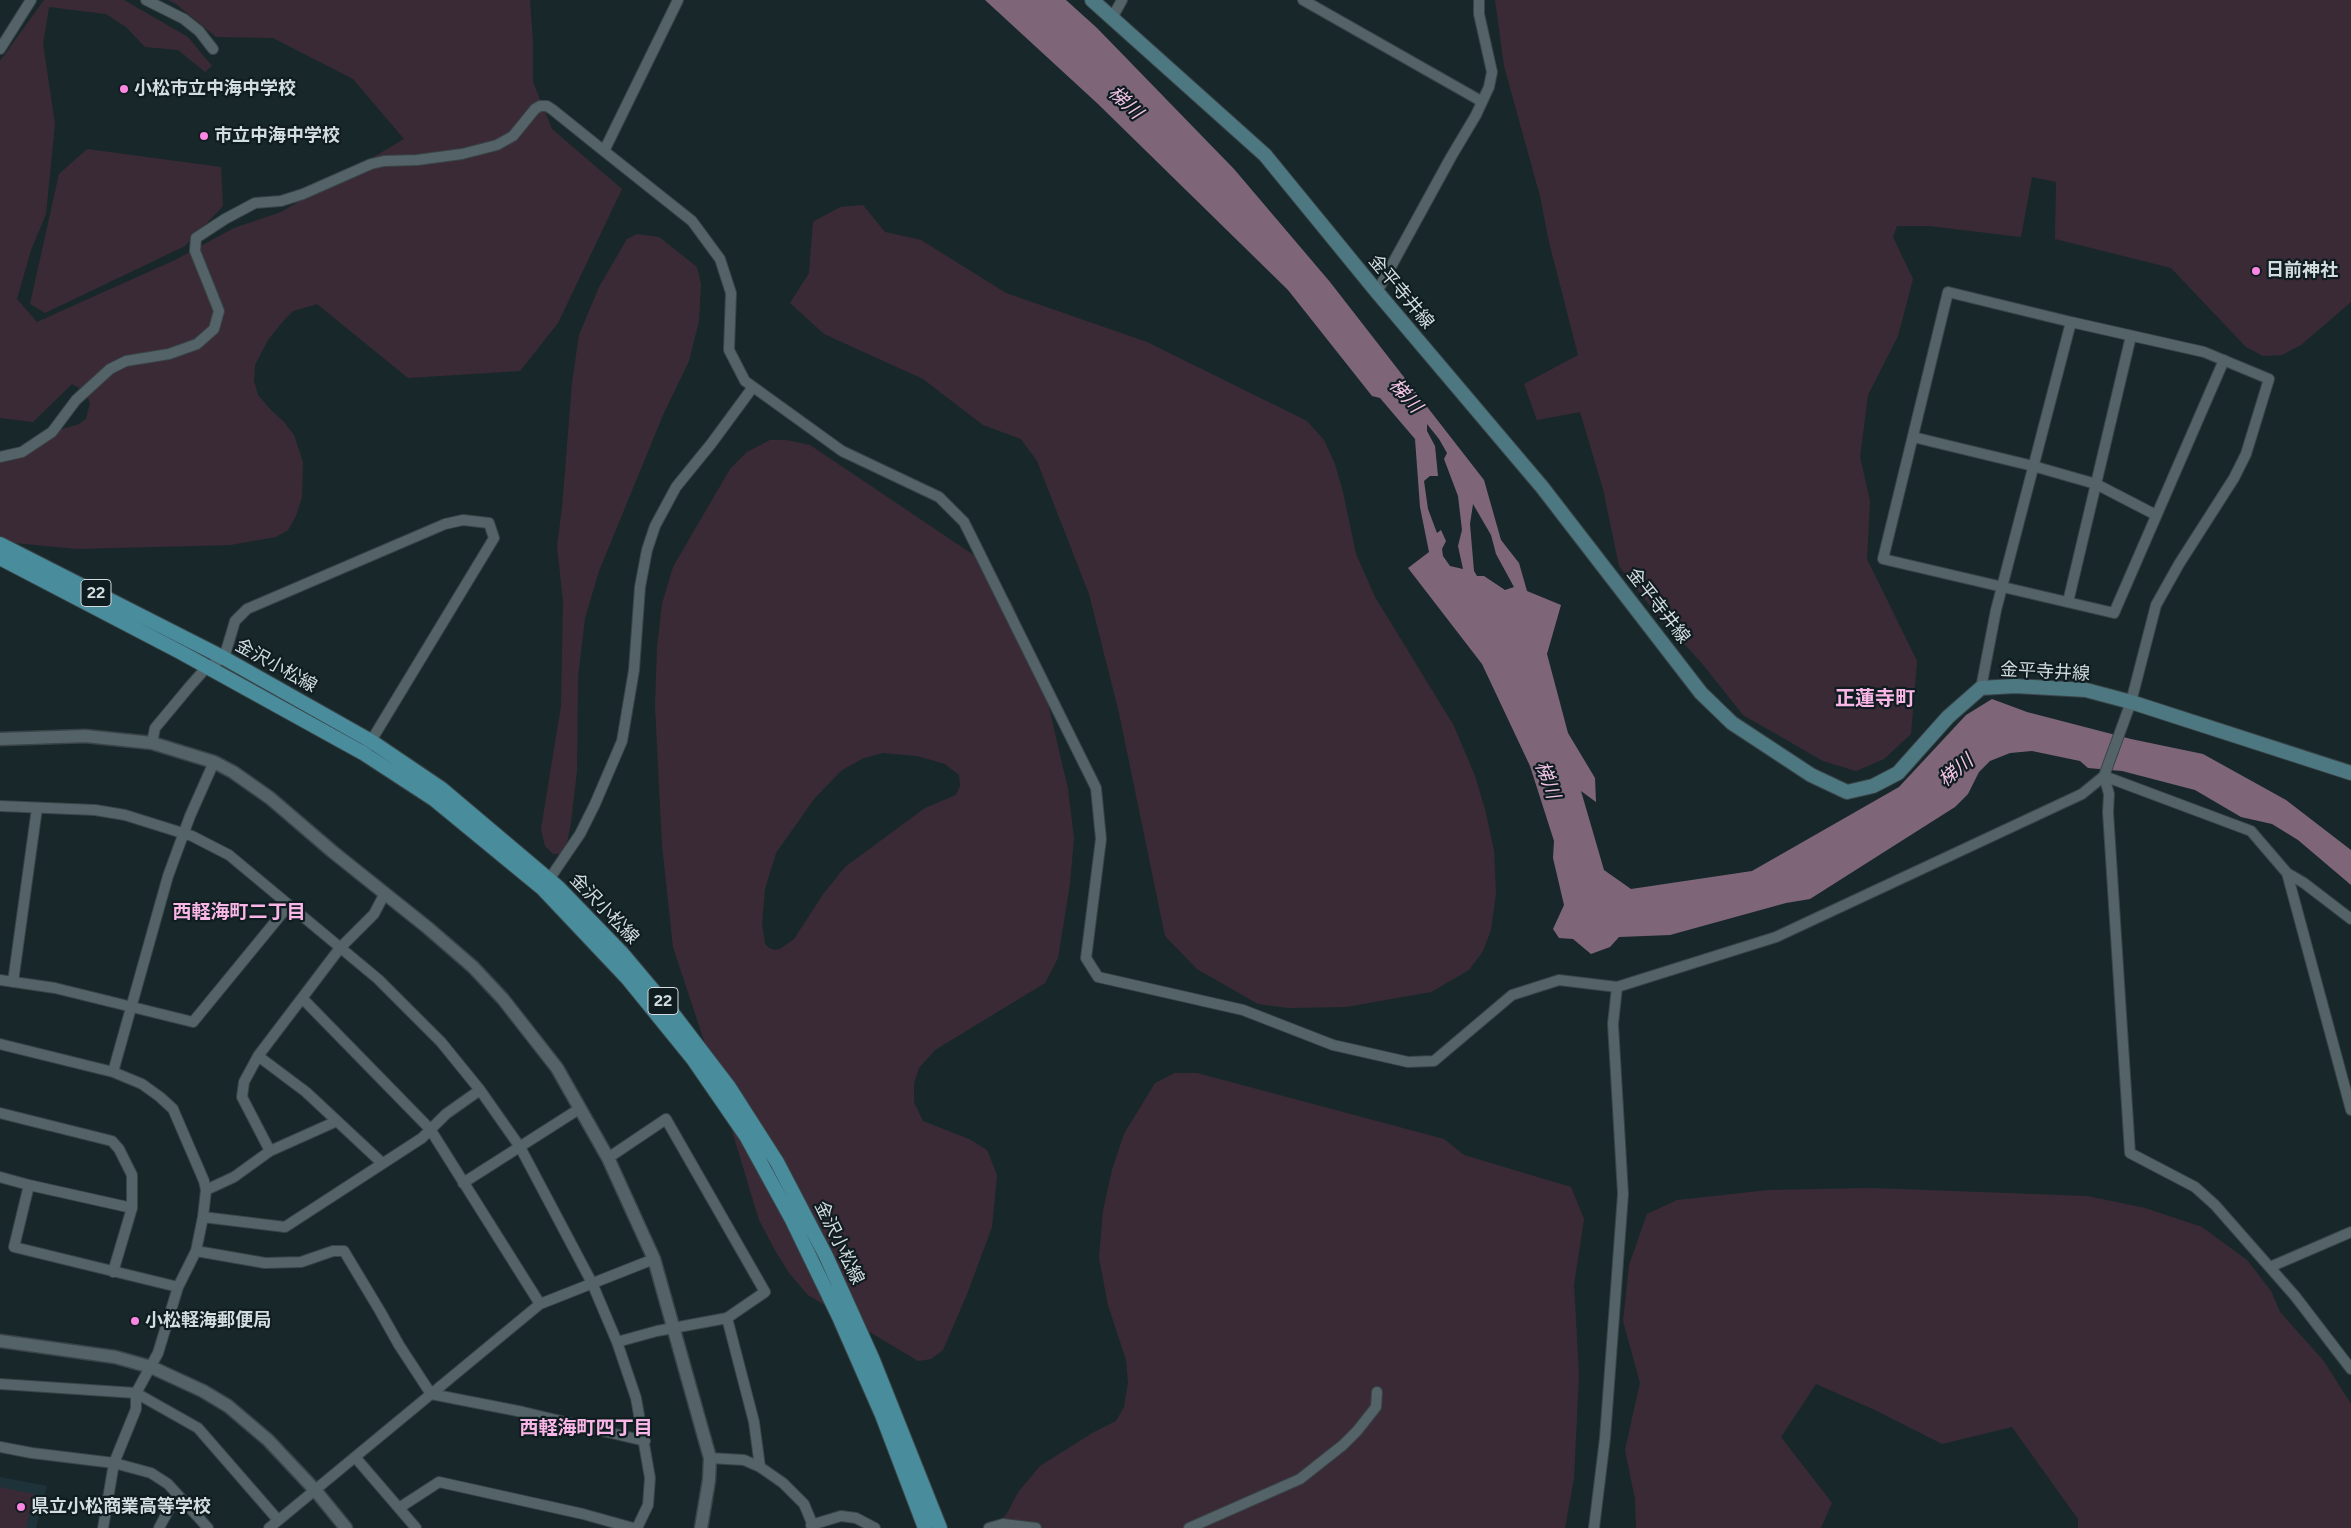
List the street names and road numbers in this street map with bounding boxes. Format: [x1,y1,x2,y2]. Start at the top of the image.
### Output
street label: 金平寺井線 [1364,251,1438,333]
street label: 金平寺井線 [1622,564,1694,648]
road number: 22 [81,580,111,606]
street label: 金沢小松線 [231,635,321,697]
street label: 金平寺井線 [1999,659,2091,685]
street label: 金沢小松線 [565,869,643,949]
road number: 22 [648,988,678,1014]
street label: 金沢小松線 [810,1198,868,1288]

